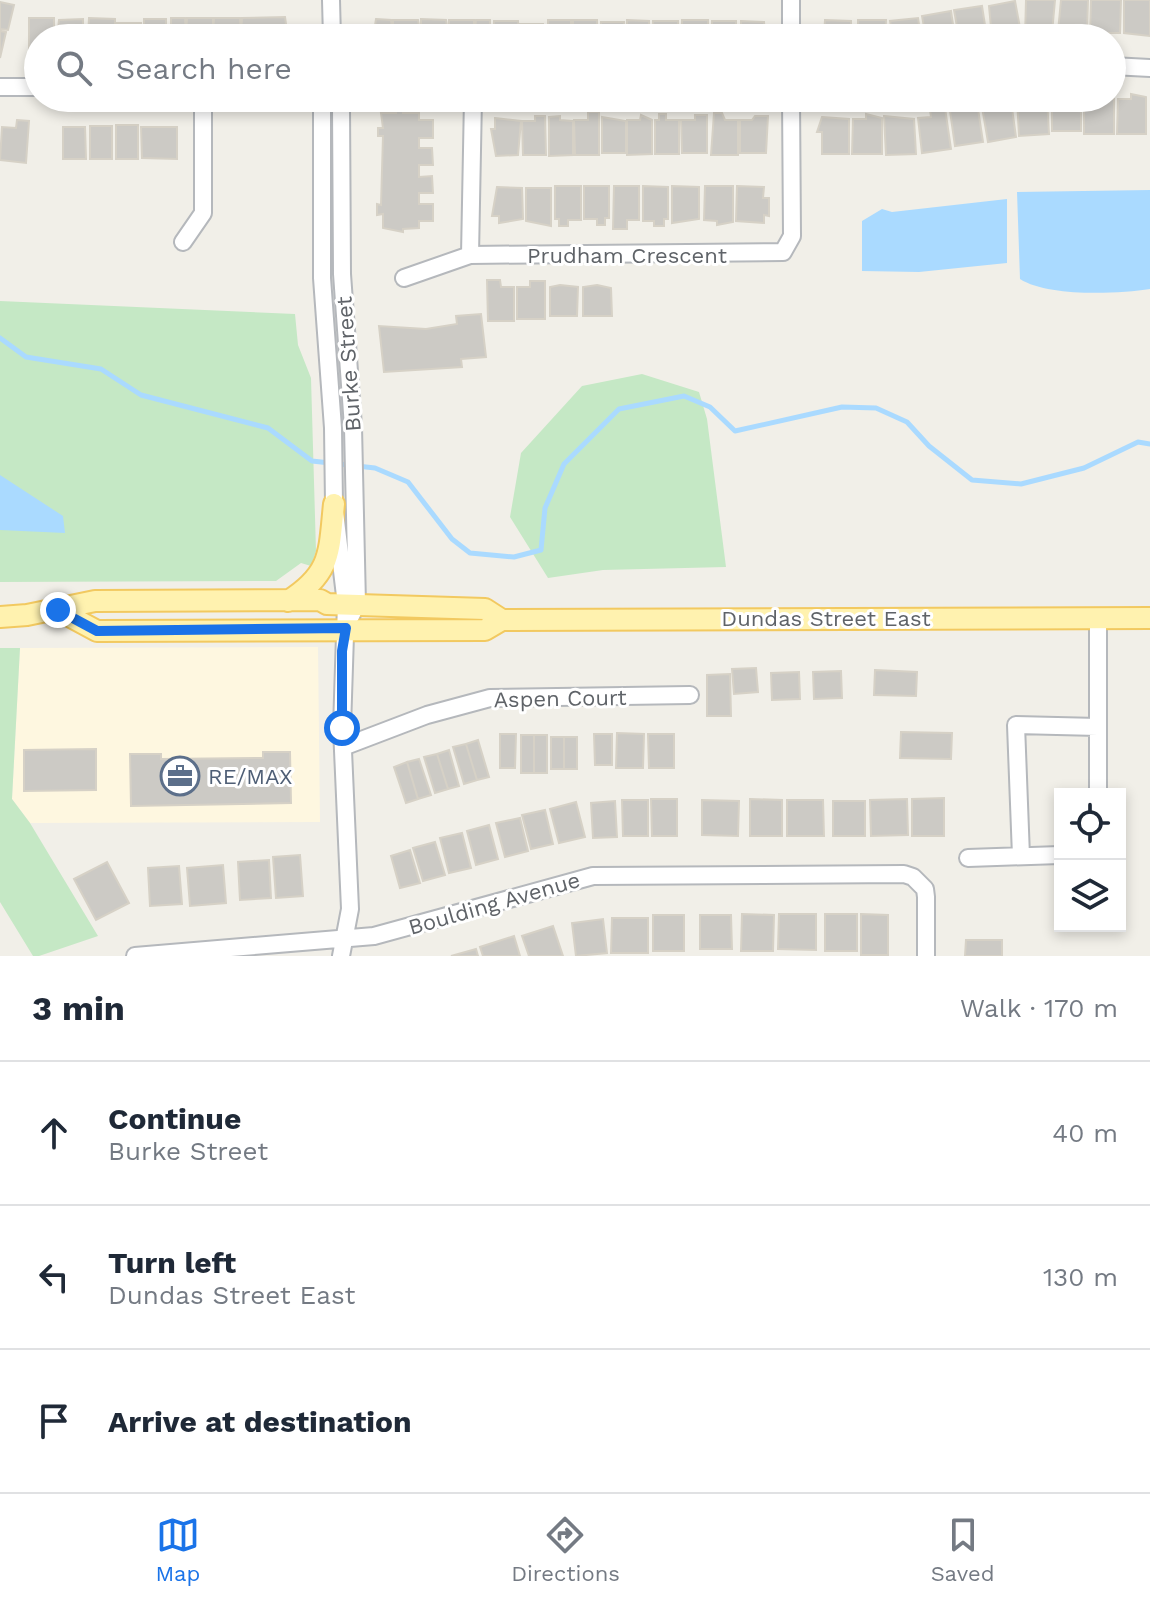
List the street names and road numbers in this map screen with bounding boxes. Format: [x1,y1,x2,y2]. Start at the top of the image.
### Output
street label: Prudham Crescent [527,243,727,268]
street label: Burke Street [331,296,366,432]
street label: Dundas Street East [721,606,931,631]
street label: Aspen Court [493,685,627,712]
street label: Boulding Avenue [405,867,583,940]

